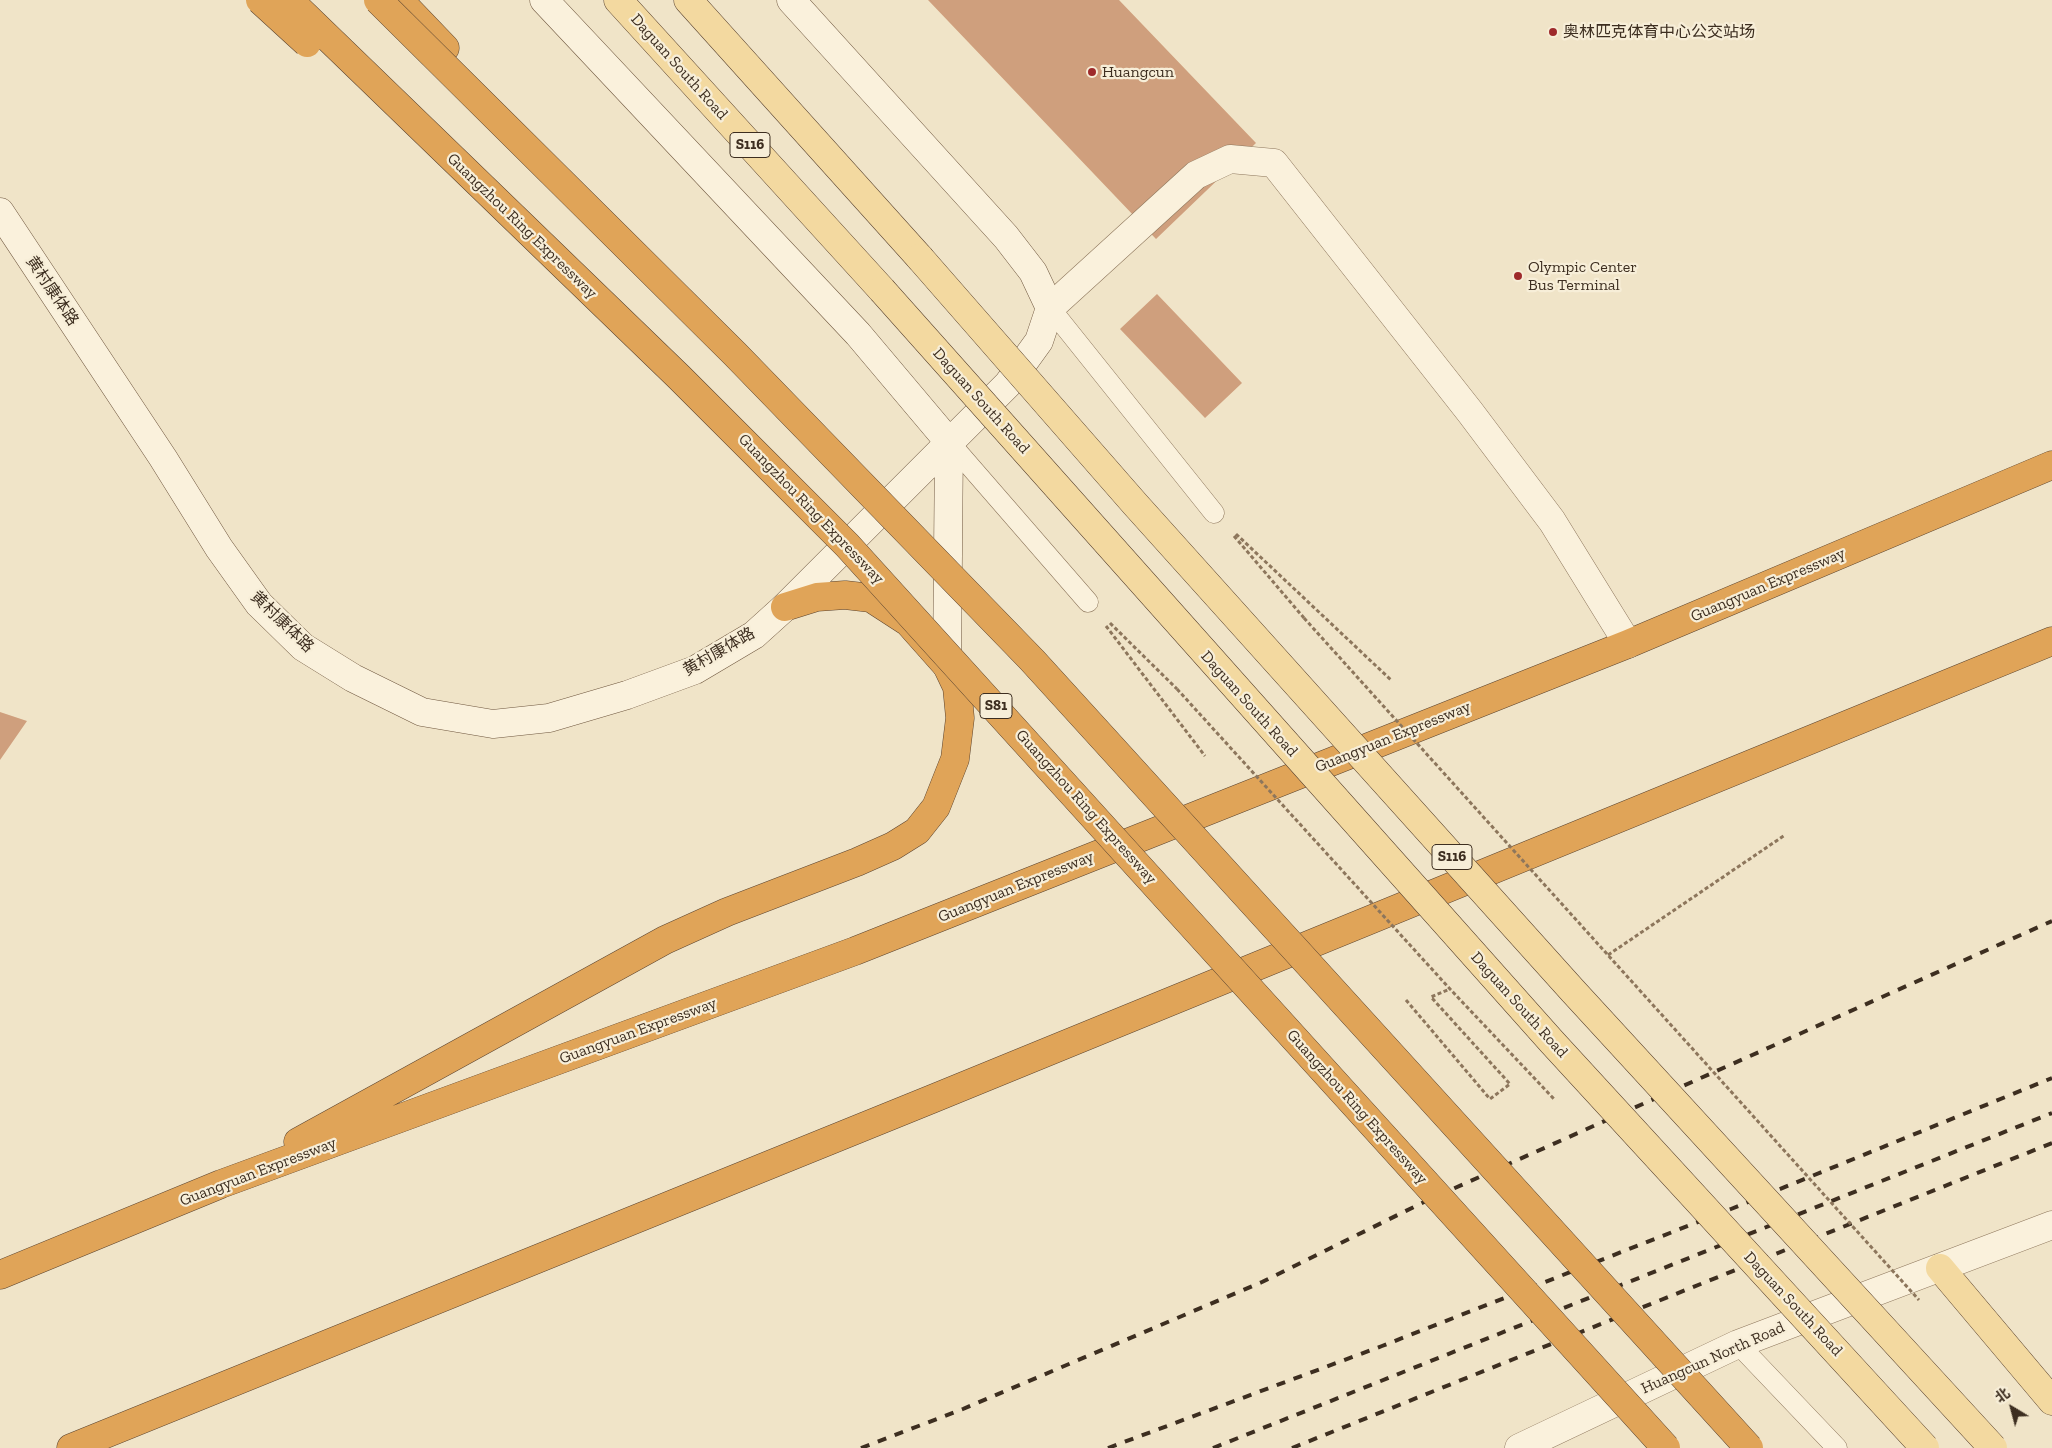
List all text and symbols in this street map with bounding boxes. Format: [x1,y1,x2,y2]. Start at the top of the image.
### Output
street label: Daguan South Road [626,10,732,124]
place label: 奥林匹克体育中心公交站场 [1563,22,1755,42]
marker: 奥林匹克体育中心公交站场 [1547,26,1559,38]
place label: Huangcun [1102,62,1174,82]
marker: Huangcun [1086,66,1098,78]
road number: S116 [730,132,770,158]
street label: Guangzhou Ring Expressway [443,149,601,303]
street label: 黄村康体路 [22,252,82,330]
place label: Olympic Center Bus Terminal [1528,257,1637,295]
marker: Olympic Center Bus Terminal [1512,270,1524,282]
street label: Daguan South Road [928,344,1034,458]
street label: Guangzhou Ring Expressway [734,430,888,588]
street label: Guangyuan Expressway [1688,544,1848,626]
street label: 黄村康体路 [247,587,317,657]
street label: 黄村康体路 [680,624,758,680]
street label: Daguan South Road [1196,647,1302,761]
road number: S81 [980,694,1012,718]
street label: Guangyuan Expressway [1312,697,1474,777]
street label: Guangzhou Ring Expressway [1012,726,1160,888]
road number: S116 [1432,844,1472,870]
street label: Guangyuan Expressway [935,847,1097,927]
street label: Daguan South Road [1466,948,1572,1062]
street label: Guangyuan Expressway [557,994,719,1068]
street label: Guangzhou Ring Expressway [1283,1026,1431,1188]
street label: Guangyuan Expressway [177,1133,339,1211]
street label: Daguan South Road [1740,1248,1846,1360]
street label: Huangcun North Road [1638,1318,1788,1398]
north arrow [1987,1383,2037,1433]
text: 北 [1992,1385,2013,1407]

